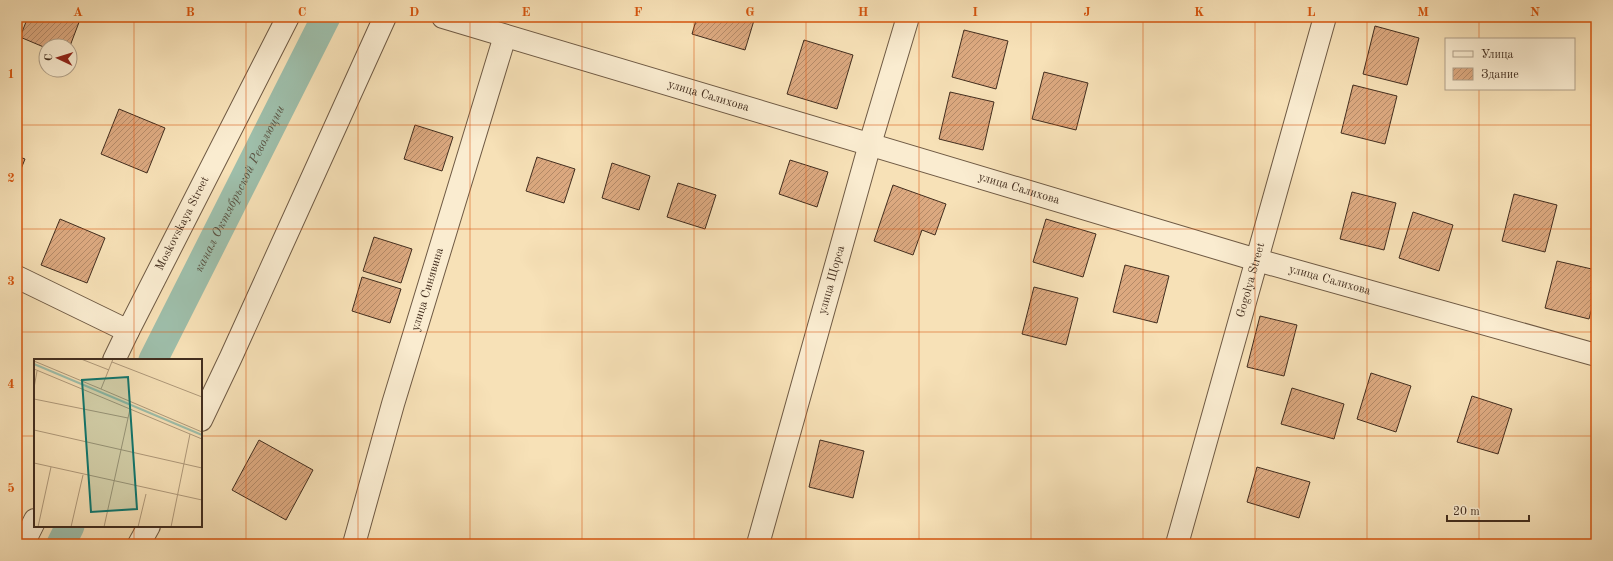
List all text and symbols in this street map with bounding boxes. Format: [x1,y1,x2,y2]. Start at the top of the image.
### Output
text: A [73,6,83,19]
text: B [185,6,195,19]
text: C [298,6,306,19]
text: D [409,6,419,19]
text: E [522,6,531,19]
text: F [634,6,643,19]
text: G [745,6,755,19]
text: H [858,6,869,19]
text: I [972,6,978,19]
text: J [1083,6,1091,19]
text: K [1194,6,1204,19]
text: L [1307,6,1316,19]
text: M [1417,6,1429,19]
text: N [1530,6,1540,19]
north arrow [38,38,78,78]
legend [1445,38,1575,90]
text: Улица [1481,49,1514,61]
text: С [44,53,55,61]
text: 1 [7,68,15,81]
text: Здание [1481,69,1519,81]
street label: улица Салихова [666,78,751,114]
water label: канал Октябрьской Революции [192,103,287,274]
street label: улица Салихова [977,171,1061,207]
text: 2 [7,172,15,185]
street label: Moskovskaya Street [154,175,212,272]
street label: Gogolya Street [1235,241,1267,319]
street label: улица Щорса [817,244,847,316]
street label: улица Синявина [410,246,446,333]
street label: улица Салихова [1288,263,1372,298]
text: 3 [7,275,15,288]
inset map [34,359,202,527]
text: 4 [7,378,15,391]
text: 5 [7,482,15,495]
scale bar [1447,497,1529,523]
text: 20 m [1453,506,1480,518]

